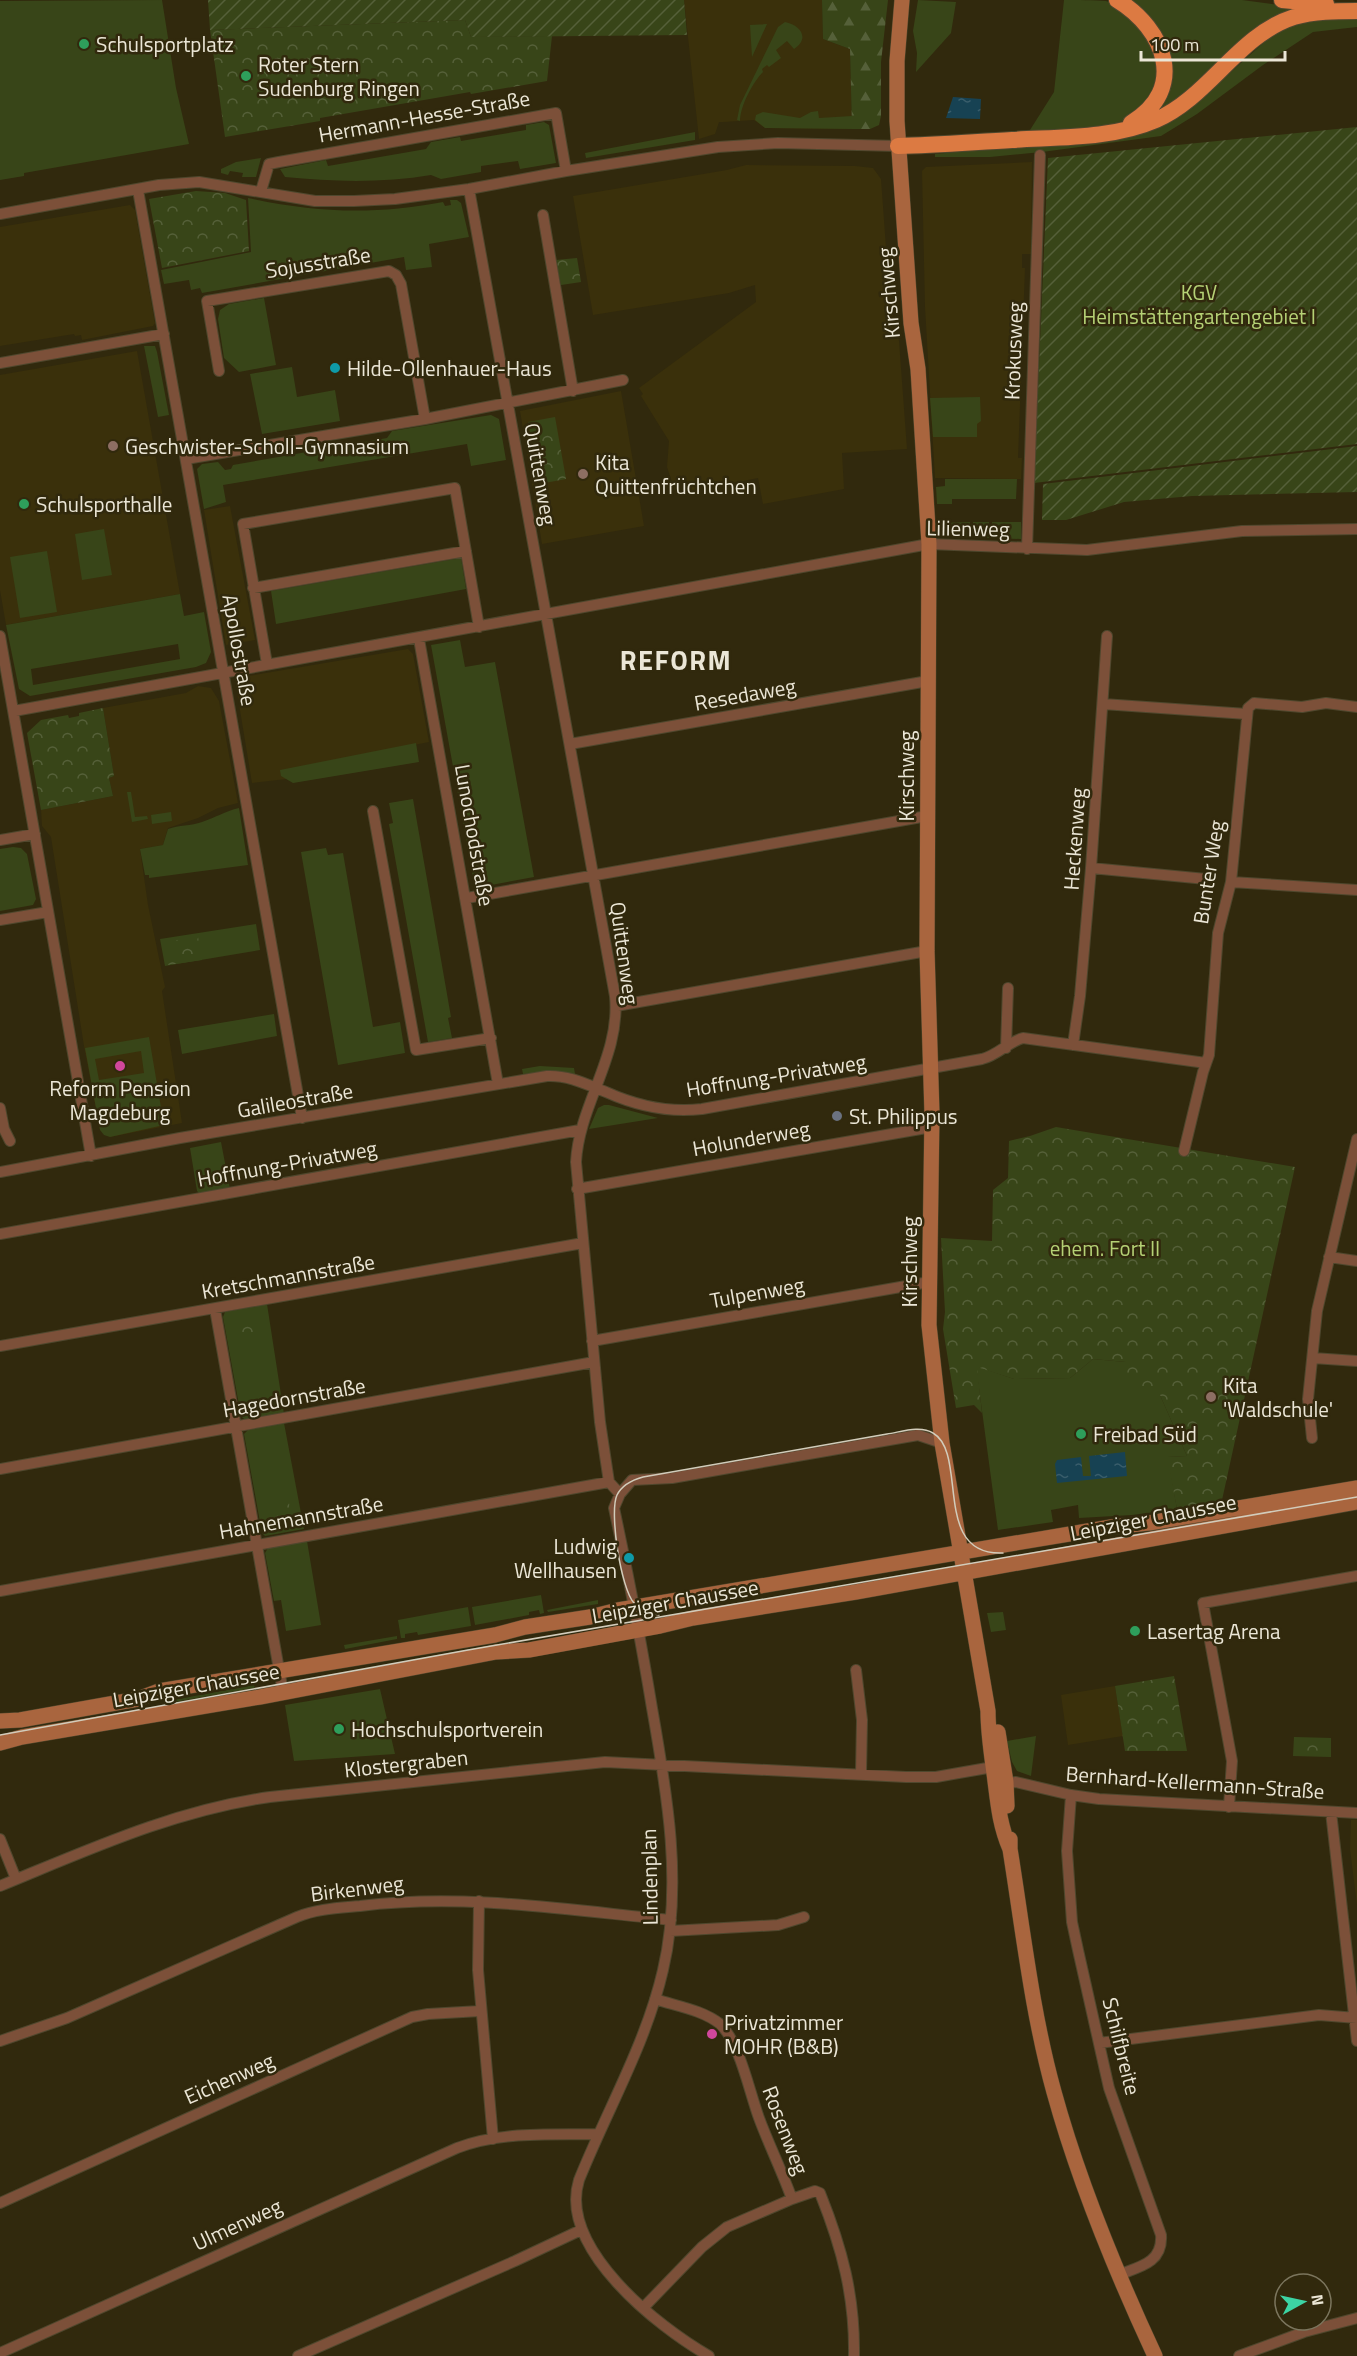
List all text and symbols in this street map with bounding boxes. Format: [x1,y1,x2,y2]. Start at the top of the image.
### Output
scale bar [1141,24,1285,62]
place label: Schulsportplatz [96,28,234,60]
text: 100 m [1150,31,1199,58]
marker: Schulsportplatz [77,37,91,51]
place label: Roter Stern Sudenburg Ringen [258,48,420,104]
marker: Roter Stern Sudenburg Ringen [239,69,253,83]
street label: Hermann-Hesse-Straße [316,82,532,150]
street label: Sojusstraße [263,238,373,286]
street label: Kirschweg [868,246,908,340]
park label: KGV Heimstättengartengebiet I [1082,276,1316,332]
street label: Krokusweg [995,301,1031,401]
place label: Hilde-Ollenhauer-Haus [347,352,552,384]
marker: Hilde-Ollenhauer-Haus [328,361,342,375]
street label: Quittenweg [516,420,566,528]
place label: Geschwister-Scholl-Gymnasium [125,430,409,462]
marker: Geschwister-Scholl-Gymnasium [106,439,120,453]
place label: Kita Quittenfrüchtchen [595,446,757,502]
marker: Kita Quittenfrüchtchen [576,467,590,481]
place label: Schulsporthalle [36,488,172,520]
marker: Schulsporthalle [17,497,31,511]
street label: Lilienweg [926,511,1010,545]
street label: Apollostraße [214,592,266,708]
district label: REFORM [620,639,732,680]
street label: Resedaweg [692,669,799,719]
street label: Kirschweg [890,730,922,822]
street label: Lunochodstraße [447,761,503,909]
street label: Heckenweg [1054,786,1094,891]
street label: Bunter Weg [1184,818,1232,926]
street label: Quittenweg [602,900,648,1007]
street label: Hoffnung-Privatweg [684,1045,869,1105]
marker: Reform Pension Magdeburg [113,1059,127,1073]
place label: Reform Pension Magdeburg [49,1072,191,1128]
street label: Galileostraße [235,1074,355,1126]
place label: St. Philippus [849,1100,958,1132]
marker: St. Philippus [830,1109,844,1123]
street label: Holunderweg [690,1112,812,1164]
street label: Hoffnung-Privatweg [195,1131,380,1195]
street label: Kirschweg [893,1216,925,1308]
park label: ehem. Fort II [1050,1232,1160,1264]
street label: Kretschmannstraße [199,1245,377,1307]
street label: Tulpenweg [707,1268,807,1316]
street label: Hagedornstraße [220,1369,368,1425]
place label: Kita 'Waldschule' [1223,1369,1333,1425]
marker: Kita 'Waldschule' [1204,1390,1218,1404]
place label: Freibad Süd [1093,1418,1197,1450]
marker: Freibad Süd [1074,1427,1088,1441]
street label: Leipziger Chaussee [1067,1485,1239,1549]
street label: Hahnemannstraße [216,1487,386,1547]
place label: Ludwig Wellhausen [514,1530,617,1586]
marker: Ludwig Wellhausen [622,1551,636,1565]
street label: Leipziger Chaussee [589,1571,761,1631]
place label: Lasertag Arena [1147,1615,1281,1647]
marker: Lasertag Arena [1128,1624,1142,1638]
street label: Leipziger Chaussee [110,1655,282,1715]
place label: Hochschulsportverein [351,1713,543,1745]
marker: Hochschulsportverein [332,1722,346,1736]
street label: Klostergraben [343,1741,469,1785]
street label: Bernhard-Kellermann-Straße [1065,1757,1325,1807]
street label: Lindenplan [632,1828,666,1926]
street label: Birkenweg [309,1866,406,1910]
street label: Schilfbreite [1094,1994,1150,2098]
place label: Privatzimmer MOHR (B&B) [724,2006,843,2062]
marker: Privatzimmer MOHR (B&B) [705,2027,719,2041]
street label: Eichenweg [179,2044,279,2112]
street label: Rosenweg [754,2081,818,2179]
street label: Ulmenweg [187,2189,287,2259]
north arrow [1273,2272,1333,2332]
text: N [1305,2293,1331,2307]

